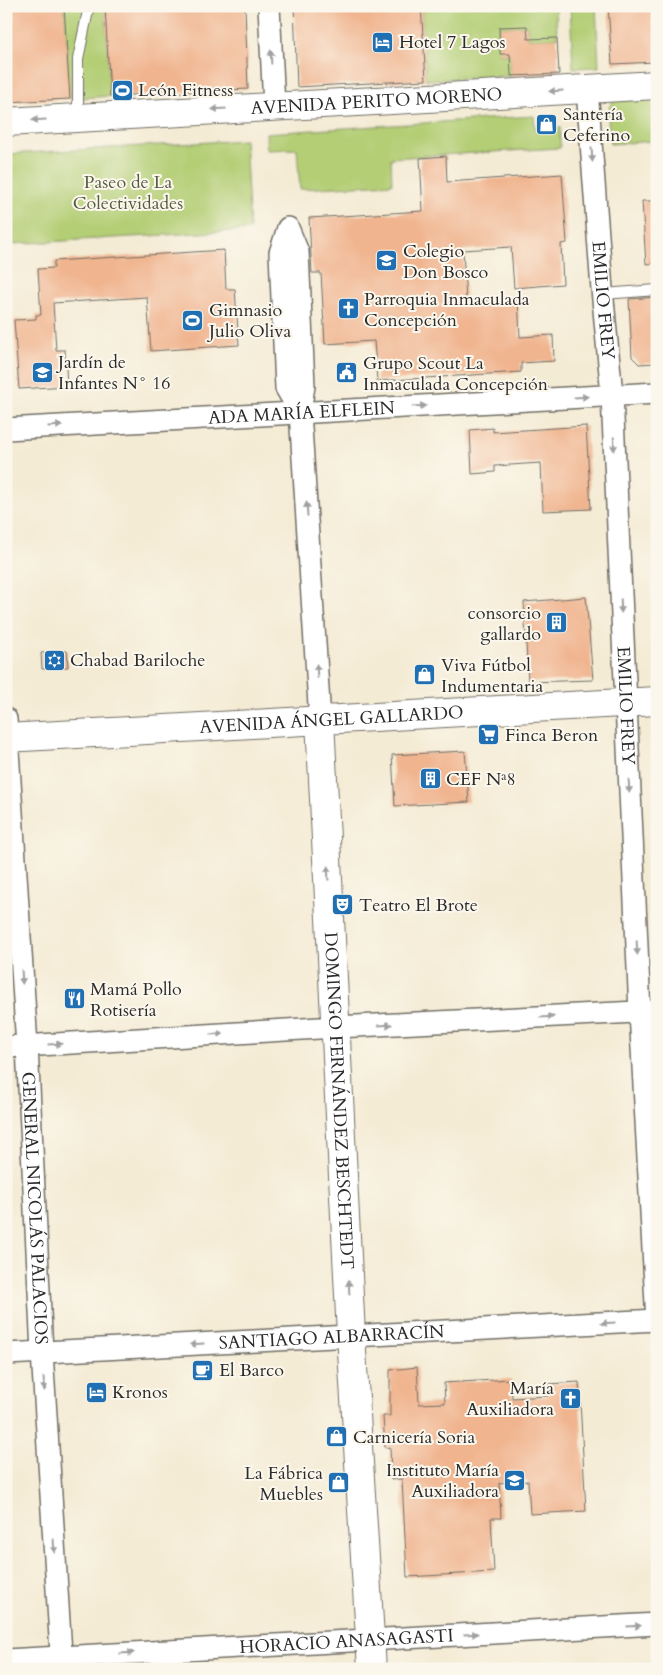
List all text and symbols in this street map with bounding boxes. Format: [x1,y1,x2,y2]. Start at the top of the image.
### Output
hotel icon: Hotel 7 Lagos [371,30,395,54]
place label: Hotel 7 Lagos [399,30,506,55]
one-way arrow [267,49,275,65]
sports icon: León Fitness [110,78,134,102]
place label: León Fitness [138,78,233,103]
street label: AVENIDA PERITO MORENO [250,82,503,121]
one-way arrow [547,87,563,95]
place label: Santería Ceferino [563,102,630,148]
one-way arrow [210,106,226,114]
shop icon: Santería Ceferino [535,112,559,136]
one-way arrow [31,116,47,124]
one-way arrow [588,148,596,164]
park label: Paseo de La Colectividades [73,170,183,216]
place label: Colegio Don Bosco [403,239,489,285]
street label: EMILIO FREY [585,240,621,361]
school or university icon: Colegio Don Bosco [375,249,399,273]
place label: Parroquia Inmaculada Concepción [364,287,530,333]
church icon: Parroquia Inmaculada Concepción [336,297,360,321]
place label: Gimnasio Julio Oliva [206,298,291,344]
sports icon: Gimnasio Julio Oliva [181,308,205,332]
place label: Jardín de Infantes N° 16 [55,350,170,396]
place label: Grupo Scout La Inmaculada Concepción [363,351,549,397]
school or university icon: Jardín de Infantes N° 16 [30,360,54,384]
public building icon: Grupo Scout La Inmaculada Concepción [335,361,359,385]
one-way arrow [574,392,590,400]
street label: ADA MARÍA ELFLEIN [208,395,396,431]
one-way arrow [411,401,427,409]
one-way arrow [47,422,63,430]
one-way arrow [610,436,618,452]
one-way arrow [302,501,310,517]
one-way arrow [617,598,625,614]
place label: consorcio gallardo [468,601,541,647]
building icon: consorcio gallardo [545,611,569,635]
street label: EMILIO FREY [610,646,641,766]
synagogue icon: Chabad Bariloche [42,648,66,672]
place label: Chabad Bariloche [70,648,205,673]
place label: Viva Fútbol Indumentaria [441,653,544,699]
one-way arrow [312,663,320,679]
shop icon: Viva Fútbol Indumentaria [413,663,437,687]
street label: AVENIDA ÁNGEL GALLARDO [199,700,464,740]
supermarket icon: Finca Beron [477,723,501,747]
place label: Finca Beron [505,723,599,748]
building icon: CEF Nª8 [418,767,442,791]
place label: CEF Nª8 [446,767,516,792]
one-way arrow [626,778,634,794]
one-way arrow [324,865,332,881]
theatre icon: Teatro El Brote [331,893,355,917]
place label: Teatro El Brote [359,893,478,918]
street label: DOMINGO FERNÁNDEZ BESCHTEDT [318,931,360,1270]
one-way arrow [634,940,642,956]
one-way arrow [19,969,27,985]
place label: Mamá Pollo Rotisería [90,977,182,1023]
restaurant icon: Mamá Pollo Rotisería [62,987,86,1011]
one-way arrow [540,1012,556,1020]
one-way arrow [377,1020,393,1028]
one-way arrow [209,1030,225,1038]
one-way arrow [47,1040,63,1048]
street label: GENERAL NICOLÁS PALACIOS [15,1071,54,1345]
one-way arrow [344,1278,352,1294]
street label: SANTIAGO ALBARRACÍN [218,1319,446,1356]
one-way arrow [600,1319,616,1327]
one-way arrow [189,1340,205,1348]
cafe icon: El Barco [191,1358,215,1382]
place label: El Barco [219,1358,284,1383]
one-way arrow [40,1376,48,1392]
place label: María Auxiliadora [466,1376,554,1422]
hotel icon: Kronos [84,1380,108,1404]
place label: Kronos [112,1380,168,1405]
church icon: María Auxiliadora [558,1386,582,1410]
shop icon: Carnicería Soria [325,1425,349,1449]
place label: Carnicería Soria [353,1425,475,1450]
place label: Instituto María Auxiliadora [386,1458,499,1504]
place label: La Fábrica Muebles [244,1461,323,1507]
school or university icon: Instituto María Auxiliadora [503,1468,527,1492]
shop icon: La Fábrica Muebles [327,1471,351,1495]
one-way arrow [51,1538,59,1554]
one-way arrow [626,1621,642,1629]
street label: HORACIO ANASAGASTI [239,1623,454,1660]
one-way arrow [464,1630,480,1638]
one-way arrow [120,1649,136,1657]

